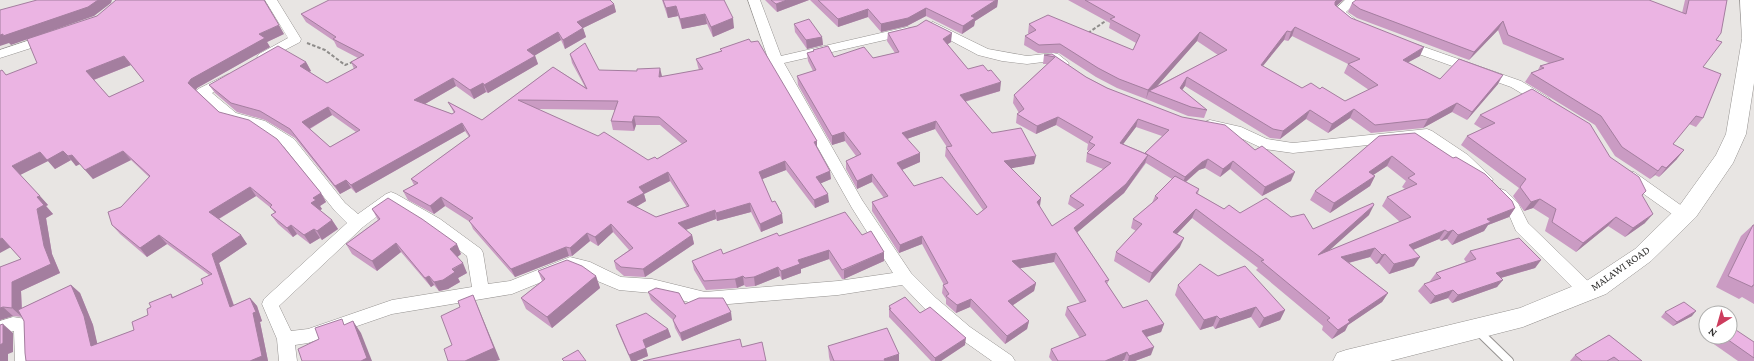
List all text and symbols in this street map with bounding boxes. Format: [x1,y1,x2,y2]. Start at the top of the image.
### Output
street label: MALAWI ROAD [1588,243,1652,293]
north arrow [1698,305,1738,345]
text: N [1705,326,1719,340]

